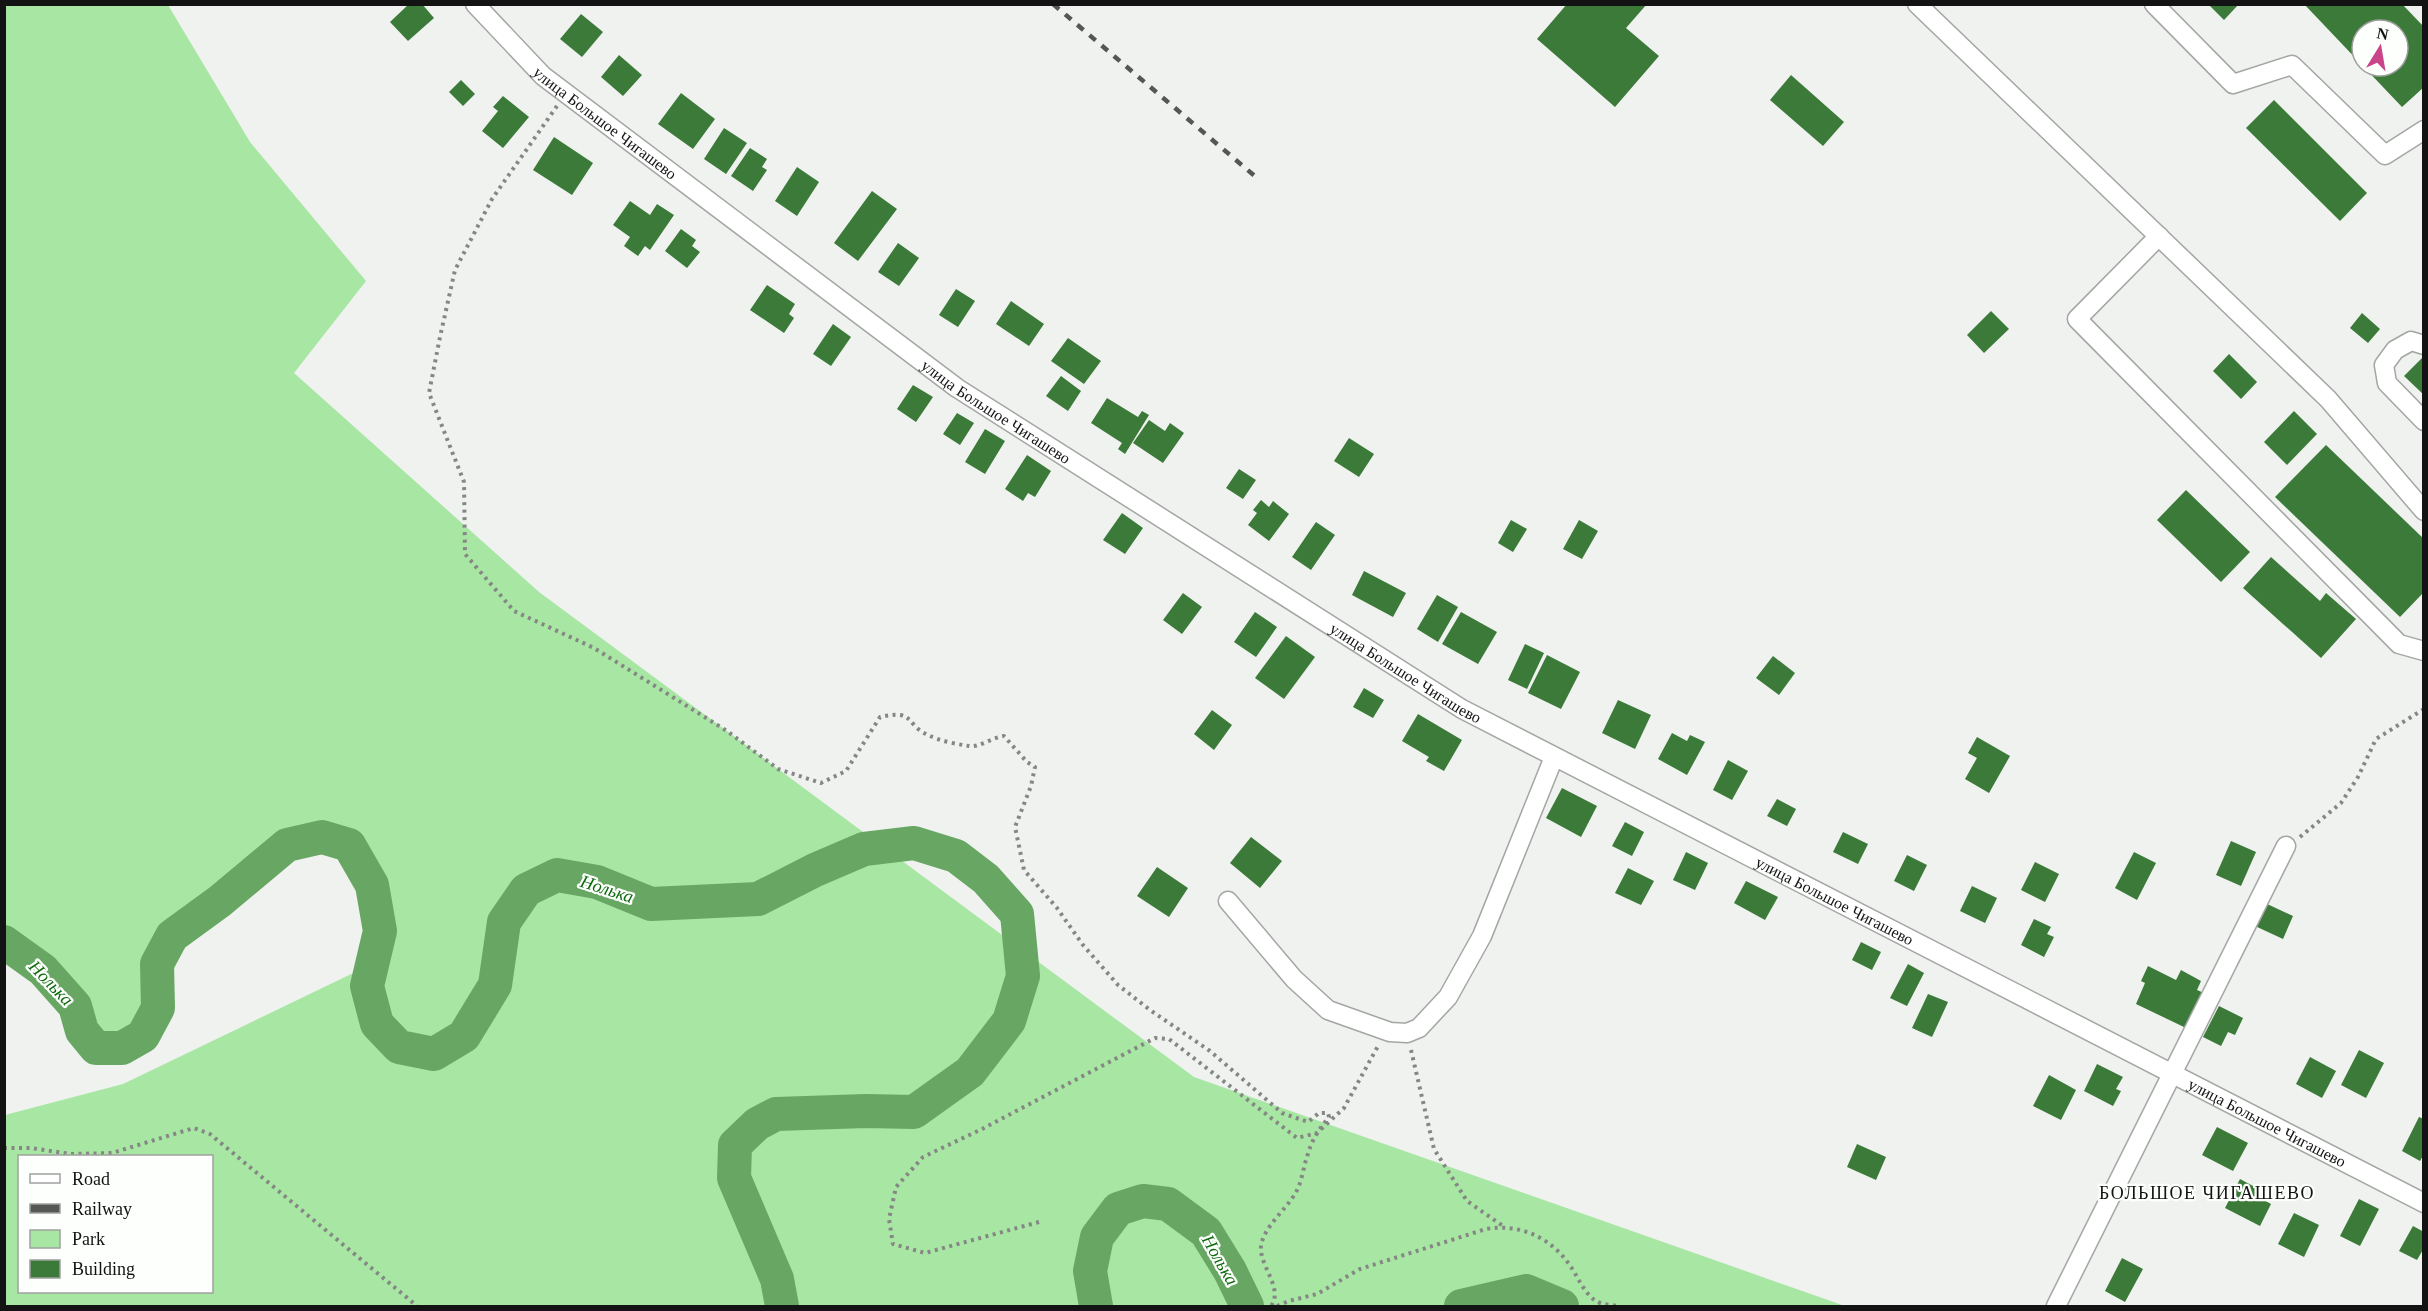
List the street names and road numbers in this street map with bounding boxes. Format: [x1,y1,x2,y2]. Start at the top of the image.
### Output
street label: улица Большое Чигашево [530,63,680,182]
street label: улица Большое Чигашево [918,356,1074,467]
street label: улица Большое Чигашево [1327,619,1484,726]
street label: улица Большое Чигашево [1753,853,1917,948]
street label: улица Большое Чигашево [2185,1075,2349,1170]

